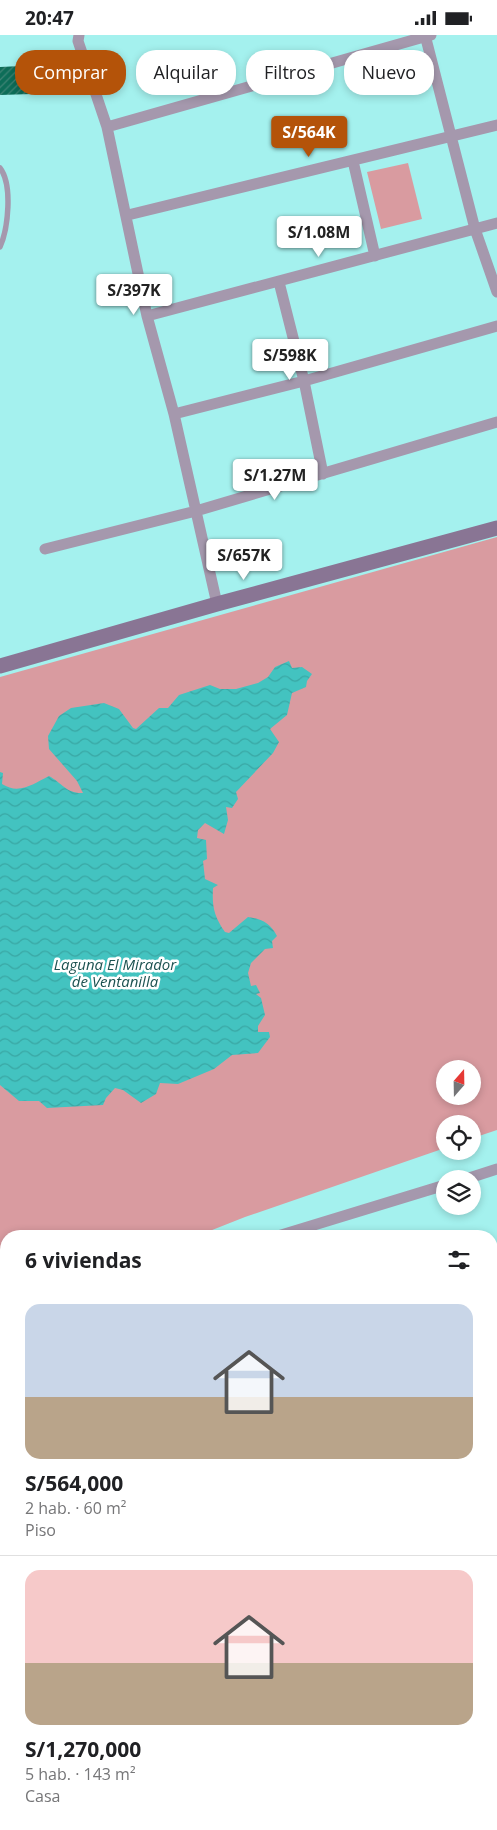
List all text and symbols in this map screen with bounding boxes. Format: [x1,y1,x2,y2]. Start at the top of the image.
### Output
text: 20:47 [25,5,74,31]
chip: Comprar [15,50,126,95]
chip: Alquilar [136,50,236,95]
chip: Filtros [246,50,334,95]
chip: Nuevo [344,50,434,95]
pin: S/564K [268,115,350,158]
text: S/564K [282,121,336,143]
pin: S/1.08M [273,215,365,258]
text: S/1.08M [288,221,350,243]
pin: S/397K [93,273,175,316]
text: S/397K [107,279,161,301]
pin: S/598K [249,339,331,381]
text: S/598K [263,344,317,366]
pin: S/1.27M [229,459,321,501]
text: S/1.27M [244,464,306,486]
pin: S/657K [203,539,285,581]
text: S/657K [217,544,271,566]
water label: Laguna El Mirador de Ventanilla [54,954,177,991]
north arrow [436,1060,481,1105]
map controls [436,1060,481,1215]
button: locate [436,1115,481,1160]
button: layers [436,1170,481,1215]
text: 6 viviendas [25,1246,142,1274]
icon: filters [445,1246,473,1274]
icon: home [204,1337,294,1427]
text: S/564,000 [25,1469,123,1497]
text: 2 hab. · 60 m² [25,1497,126,1519]
text: Piso [25,1519,56,1541]
icon: home [204,1602,294,1692]
text: S/1,270,000 [25,1735,141,1763]
text: 5 hab. · 143 m² [25,1763,136,1785]
text: Casa [25,1785,60,1807]

